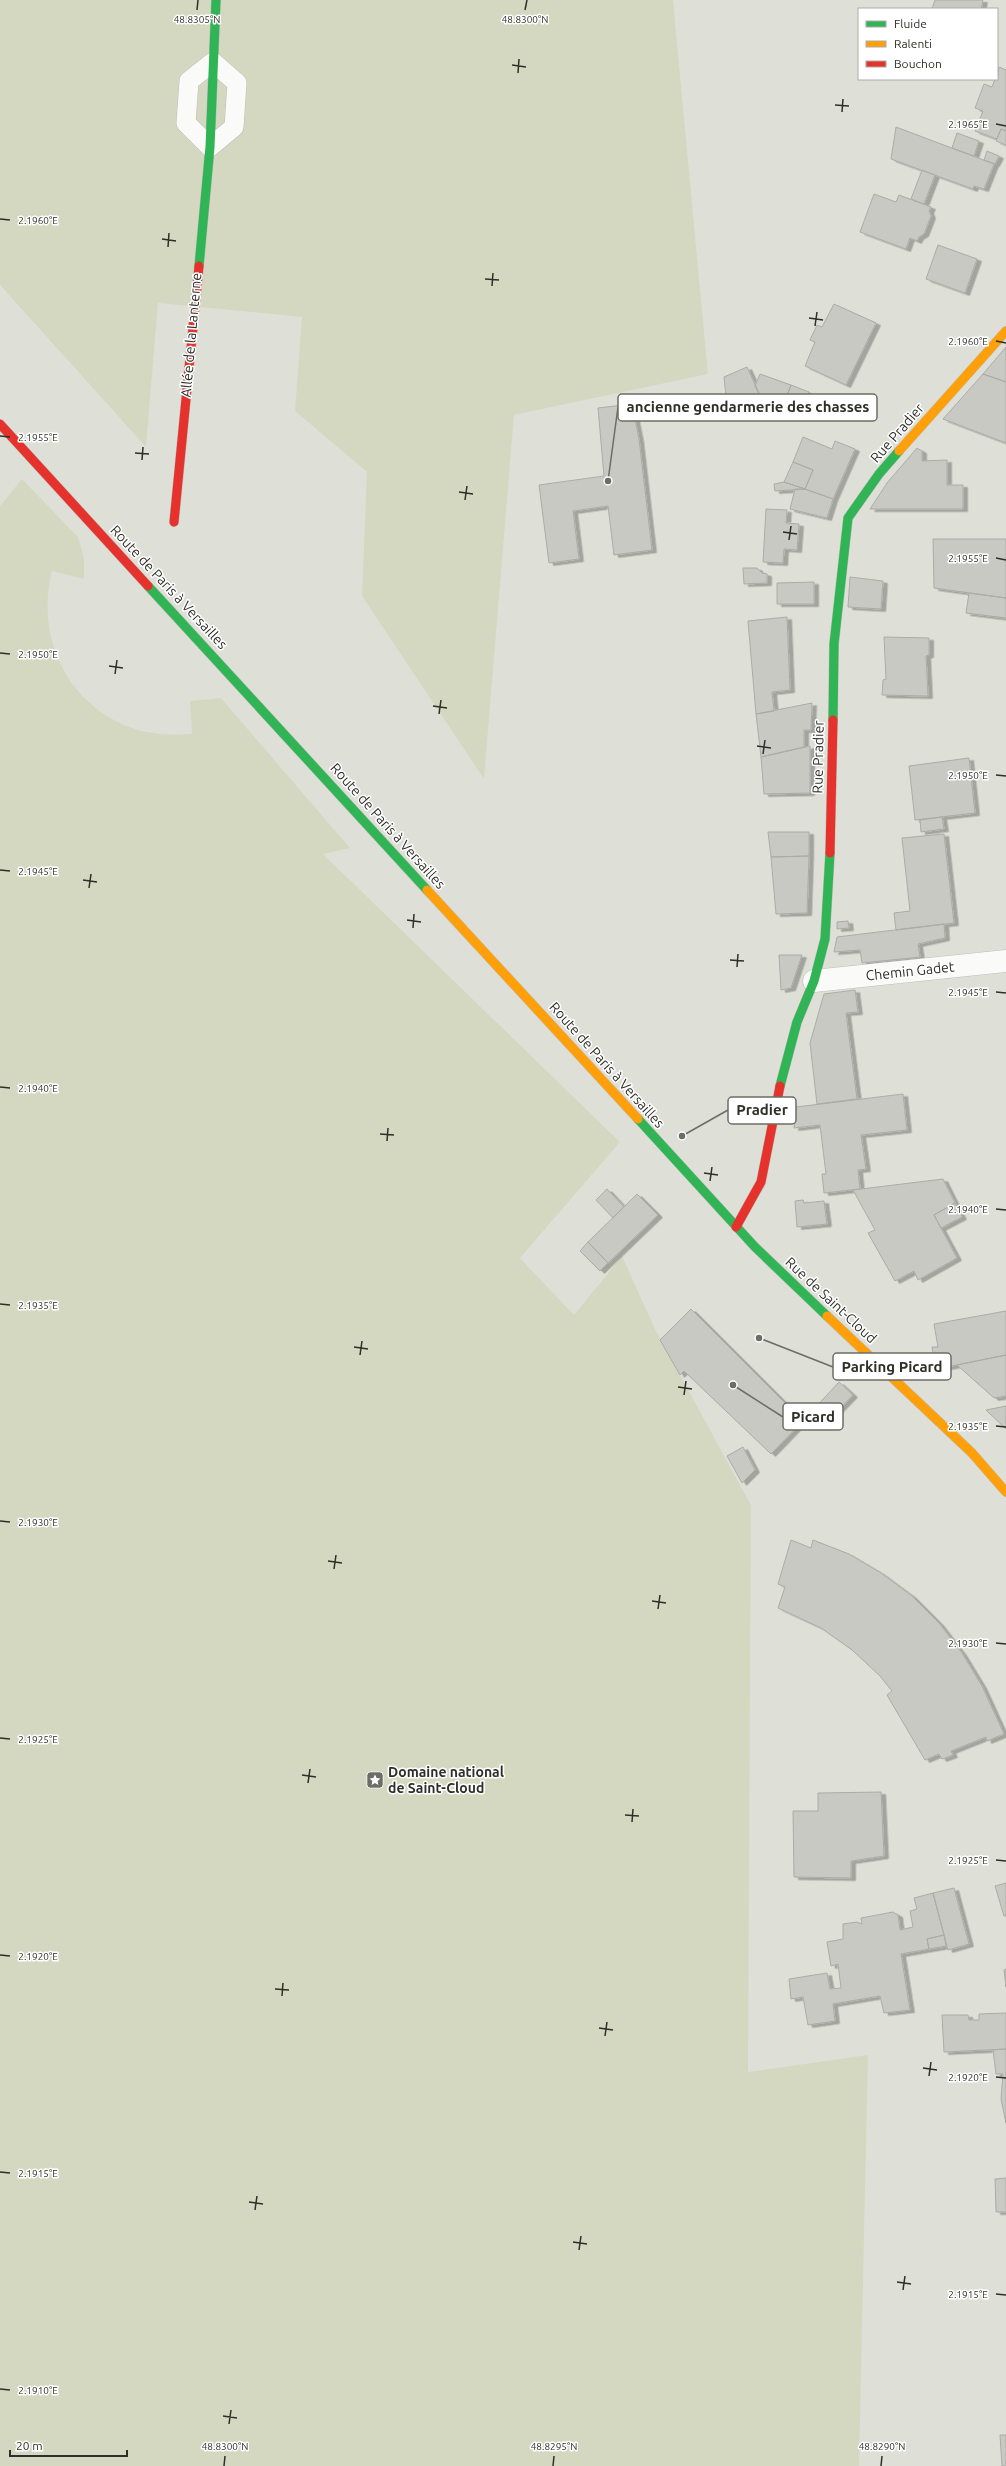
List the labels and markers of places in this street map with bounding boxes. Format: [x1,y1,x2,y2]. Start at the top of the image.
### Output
callout: ancienne gendarmerie des chasses [618,394,877,421]
callout: Pradier [728,1097,796,1124]
callout: Parking Picard [833,1353,951,1380]
callout: Picard [783,1403,843,1430]
place label: Domaine national de Saint-Cloud [388,1764,504,1796]
place icon: Domaine national de Saint-Cloud [365,1770,385,1790]

